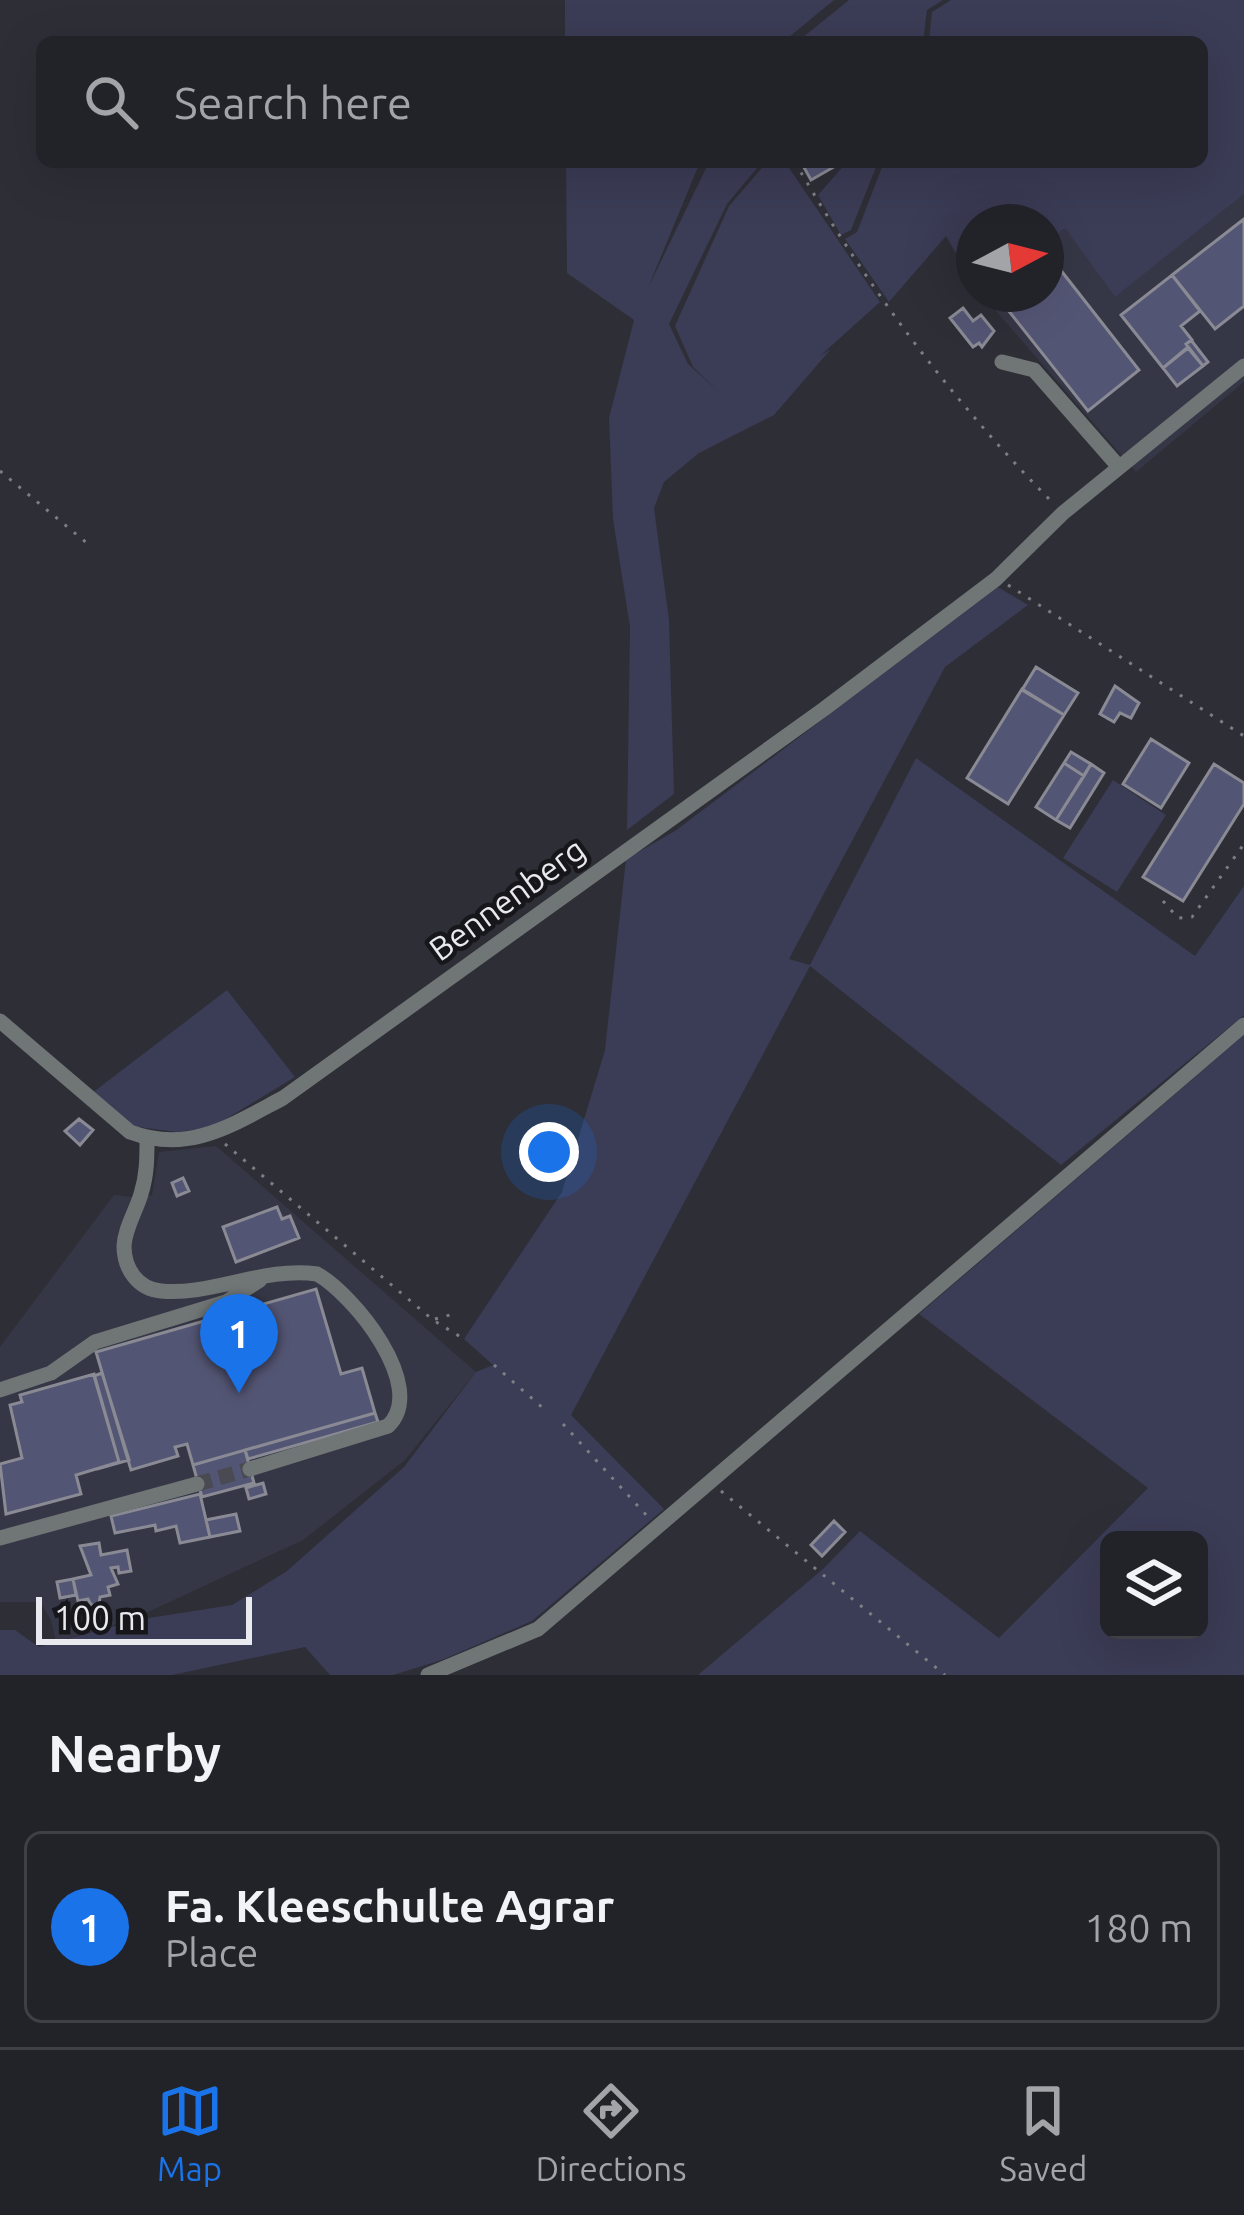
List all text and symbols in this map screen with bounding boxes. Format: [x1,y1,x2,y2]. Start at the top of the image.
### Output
search box [36,36,1208,168]
icon: search [78,69,144,135]
text: Search here [174,77,412,128]
north arrow [956,204,1064,312]
street label: Bennenberg [422,830,592,967]
your location [519,1122,579,1182]
pin: 1 [200,1294,278,1393]
map controls [1100,1531,1208,1639]
button: layers [1100,1531,1208,1639]
scale bar [36,1591,252,1644]
text: 100 m [54,1599,146,1636]
text: Nearby [48,1724,221,1782]
text: Fa. Kleeschulte Agrar [165,1880,614,1931]
text: 1 [79,1906,101,1949]
text: 180 m [1084,1906,1193,1949]
text: Place [165,1931,258,1974]
tab: Map [157,2078,223,2187]
tab: Directions [536,2078,686,2187]
tab: Saved [1000,2078,1087,2187]

